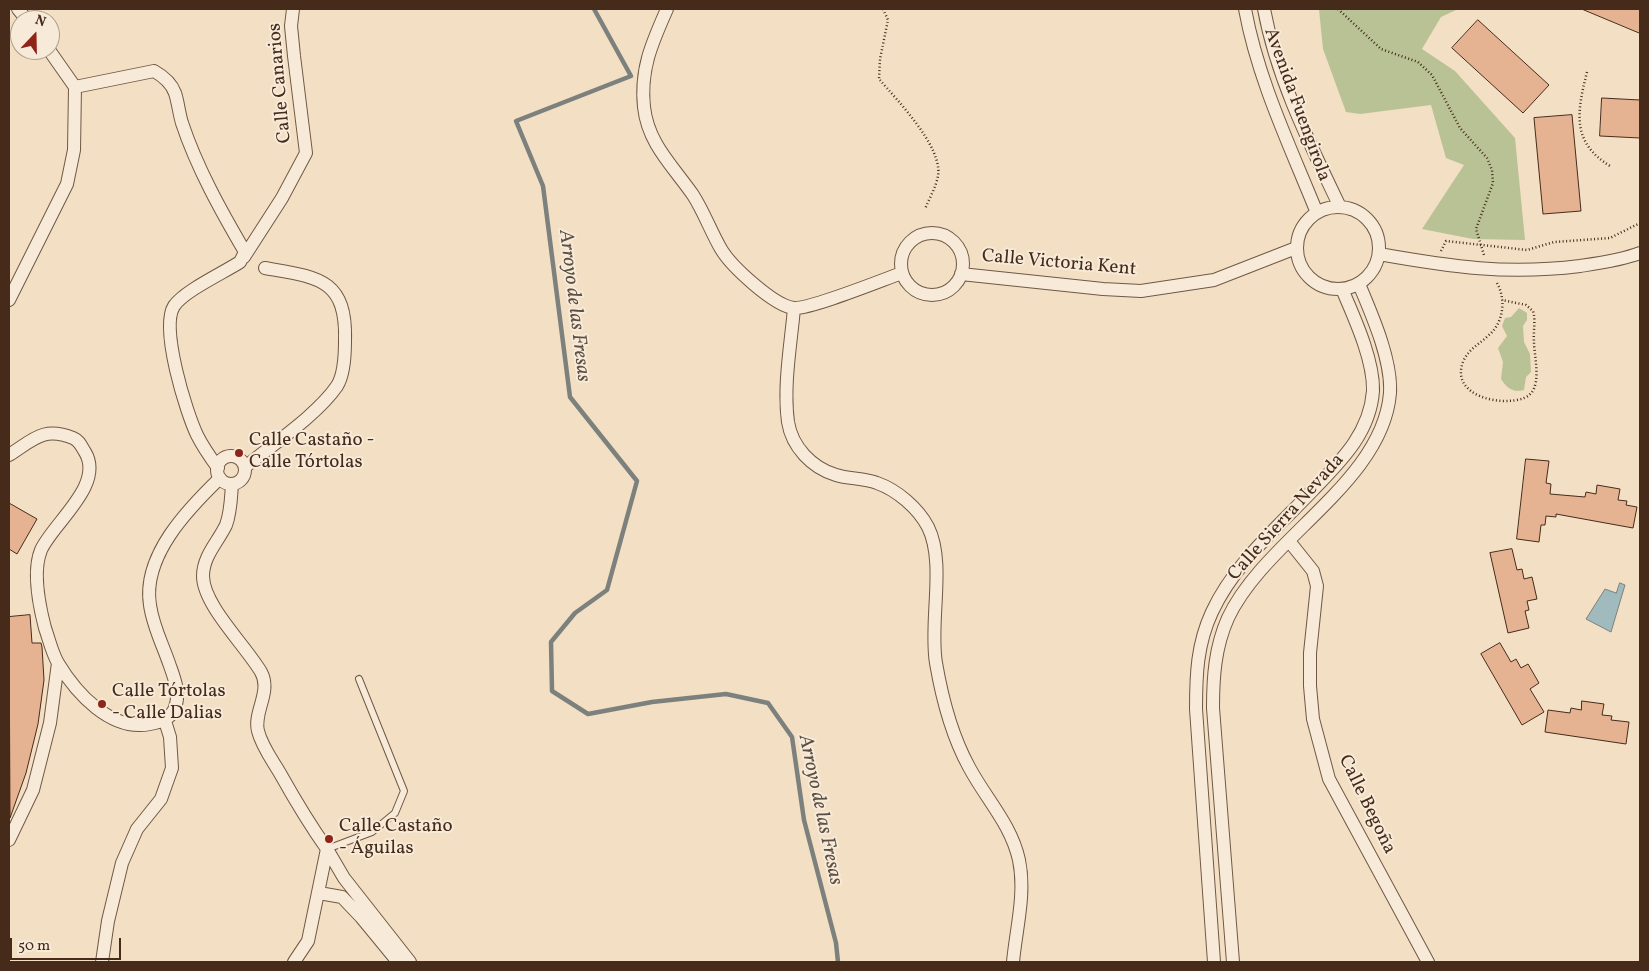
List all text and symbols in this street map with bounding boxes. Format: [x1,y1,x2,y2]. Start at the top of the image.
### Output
north arrow [10,10,60,60]
text: N [32,11,48,32]
street label: Calle Canarios [264,22,298,144]
street label: Avenida Fuengirola [1258,25,1334,185]
water label: Arroyo de las Fresas [552,229,594,383]
street label: Calle Victoria Kent [981,246,1137,282]
place label: Calle Castaño - Calle Tórtolas [249,431,374,475]
marker: Calle Castaño - Calle Tórtolas [233,447,245,459]
street label: Calle Sierra Nevada [1224,450,1350,586]
place label: Calle Tórtolas - Calle Dalias [112,682,226,726]
marker: Calle Tórtolas - Calle Dalias [96,698,108,710]
water label: Arroyo de las Fresas [791,733,847,887]
street label: Calle Begoña [1332,752,1400,858]
place label: Calle Castaño - Águilas [339,817,453,861]
marker: Calle Castaño - Águilas [323,833,335,845]
scale bar [12,928,124,960]
text: 50 m [18,936,50,957]

